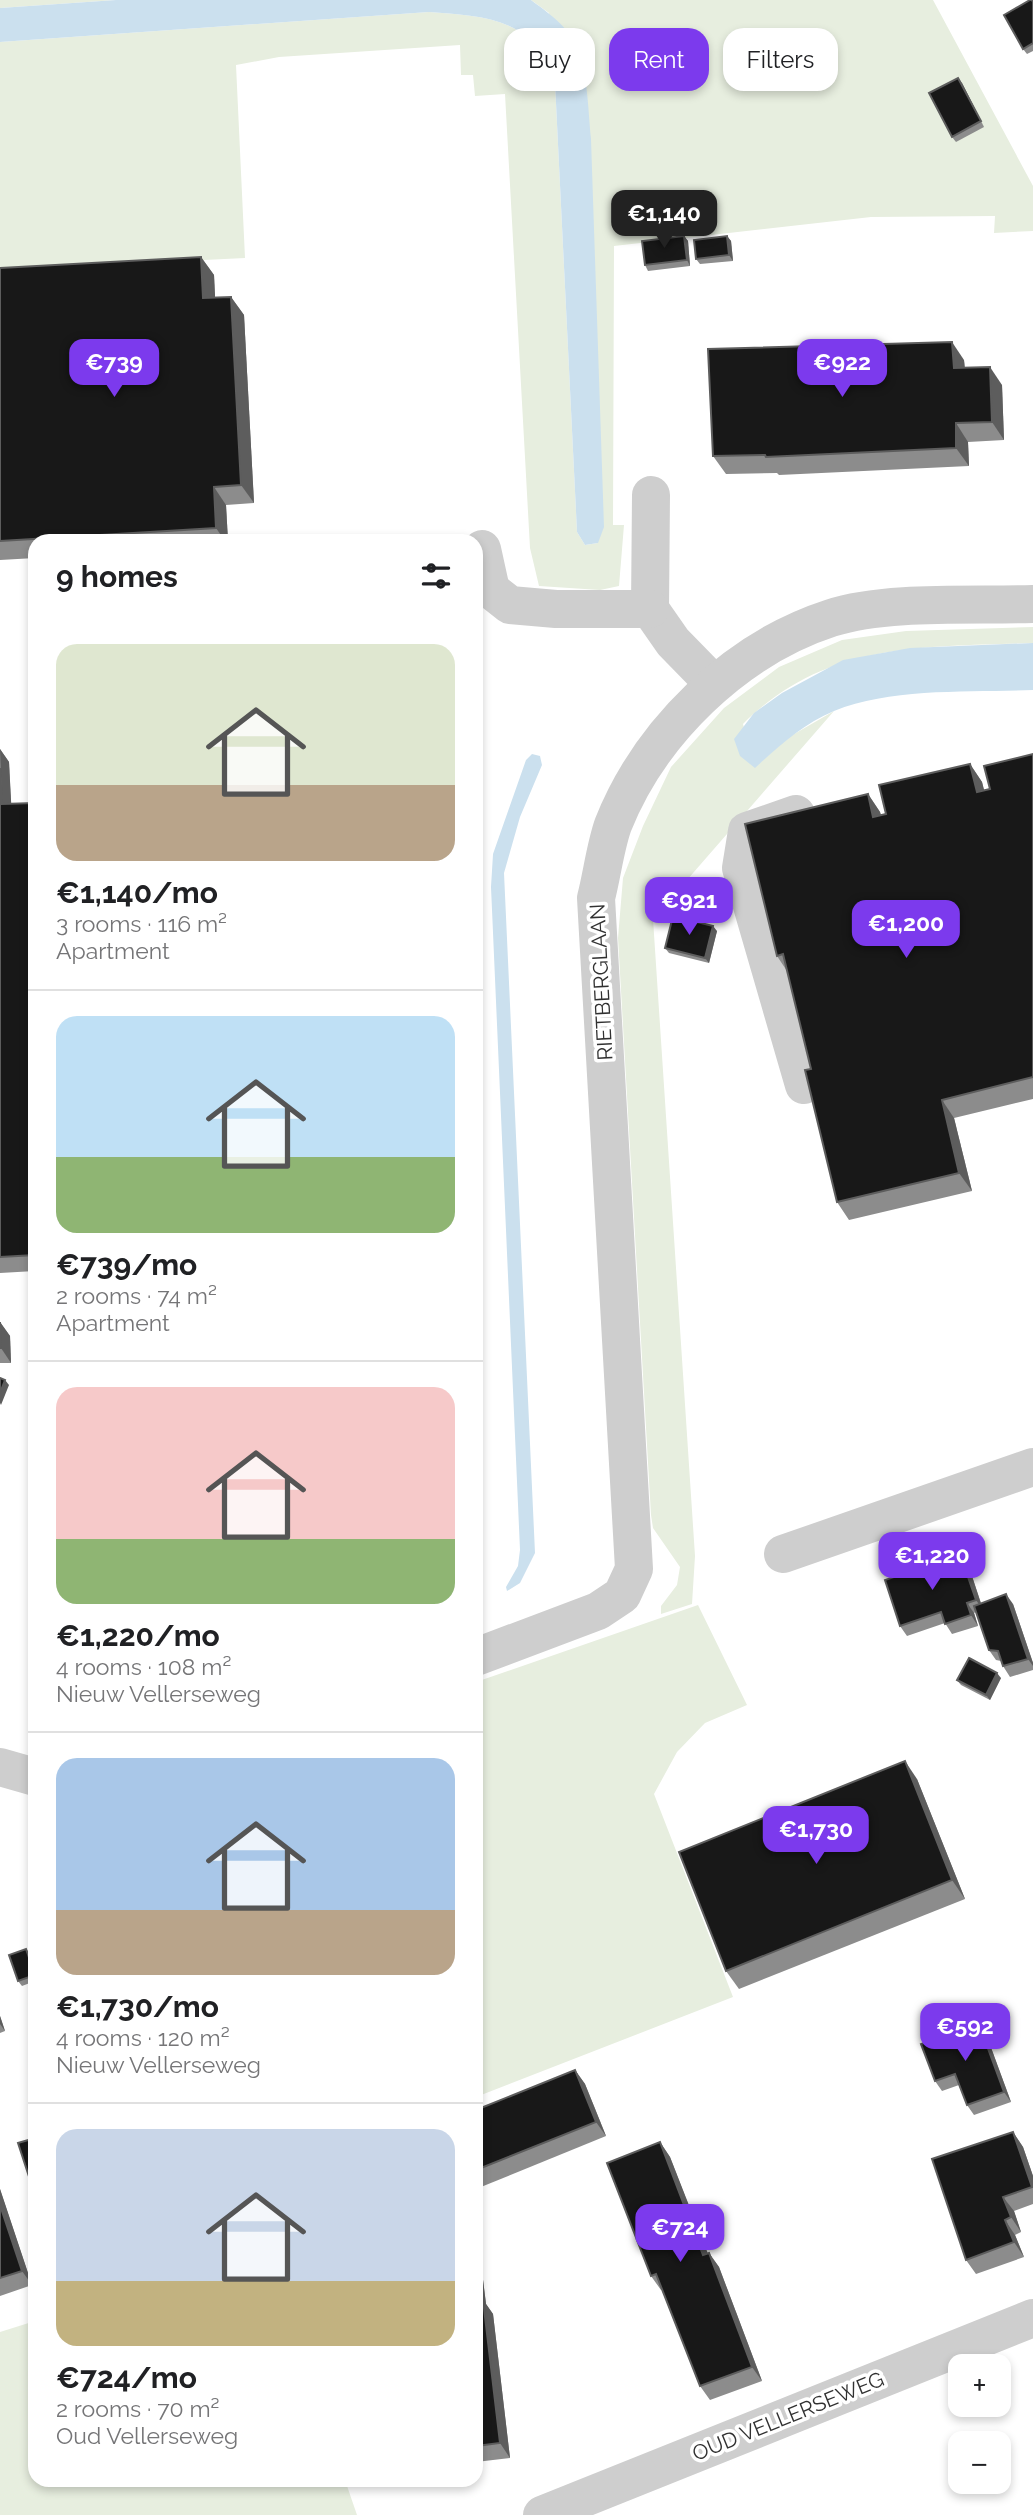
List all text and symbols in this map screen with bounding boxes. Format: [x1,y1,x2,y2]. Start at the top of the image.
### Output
chip: Buy [504,28,595,91]
chip: Rent [609,28,709,91]
chip: Filters [723,28,838,91]
pin: €1,140 [607,190,721,250]
text: €1,140 [627,199,701,226]
pin: €739 [73,340,155,399]
pin: €922 [801,340,883,399]
text: €739 [85,348,143,375]
text: €922 [813,348,871,375]
icon: filters [417,557,455,595]
text: 9 homes [56,559,178,594]
icon: home [193,689,319,815]
text: €1,140/mo [56,875,218,910]
pin: €921 [648,878,730,937]
text: €921 [661,886,717,913]
pin: €1,200 [849,900,963,960]
street label: RIETBERGLAAN [584,903,618,1061]
text: €1,200 [868,909,944,936]
text: 3 rooms · 116 m² [56,910,227,937]
text: Apartment [56,937,170,964]
icon: home [193,1061,319,1187]
text: €739/mo [56,1247,197,1282]
text: 2 rooms · 74 m² [56,1282,217,1309]
text: Apartment [56,1309,170,1336]
icon: home [193,1432,319,1558]
pin: €1,220 [875,1532,989,1592]
text: €1,220 [894,1541,970,1568]
text: €1,220/mo [56,1618,220,1653]
text: 4 rooms · 108 m² [56,1653,231,1680]
text: Nieuw Vellerseweg [56,1680,261,1707]
icon: home [193,1803,319,1929]
pin: €1,730 [759,1806,873,1866]
text: €1,730 [779,1815,853,1842]
text: €1,730/mo [56,1989,219,2024]
pin: €592 [924,2004,1006,2063]
text: €592 [936,2012,994,2039]
text: 4 rooms · 120 m² [56,2024,230,2051]
text: Nieuw Vellerseweg [56,2051,261,2078]
icon: home [193,2174,319,2300]
pin: €724 [639,2204,721,2264]
text: €724 [651,2213,709,2240]
map controls [948,2354,1011,2494]
button: + [948,2354,1011,2417]
text: €724/mo [56,2360,197,2395]
street label: OUD VELLERSEWEG [689,2366,887,2466]
text: 2 rooms · 70 m² [56,2395,219,2422]
text: Oud Vellerseweg [56,2422,238,2449]
button: − [948,2431,1011,2494]

